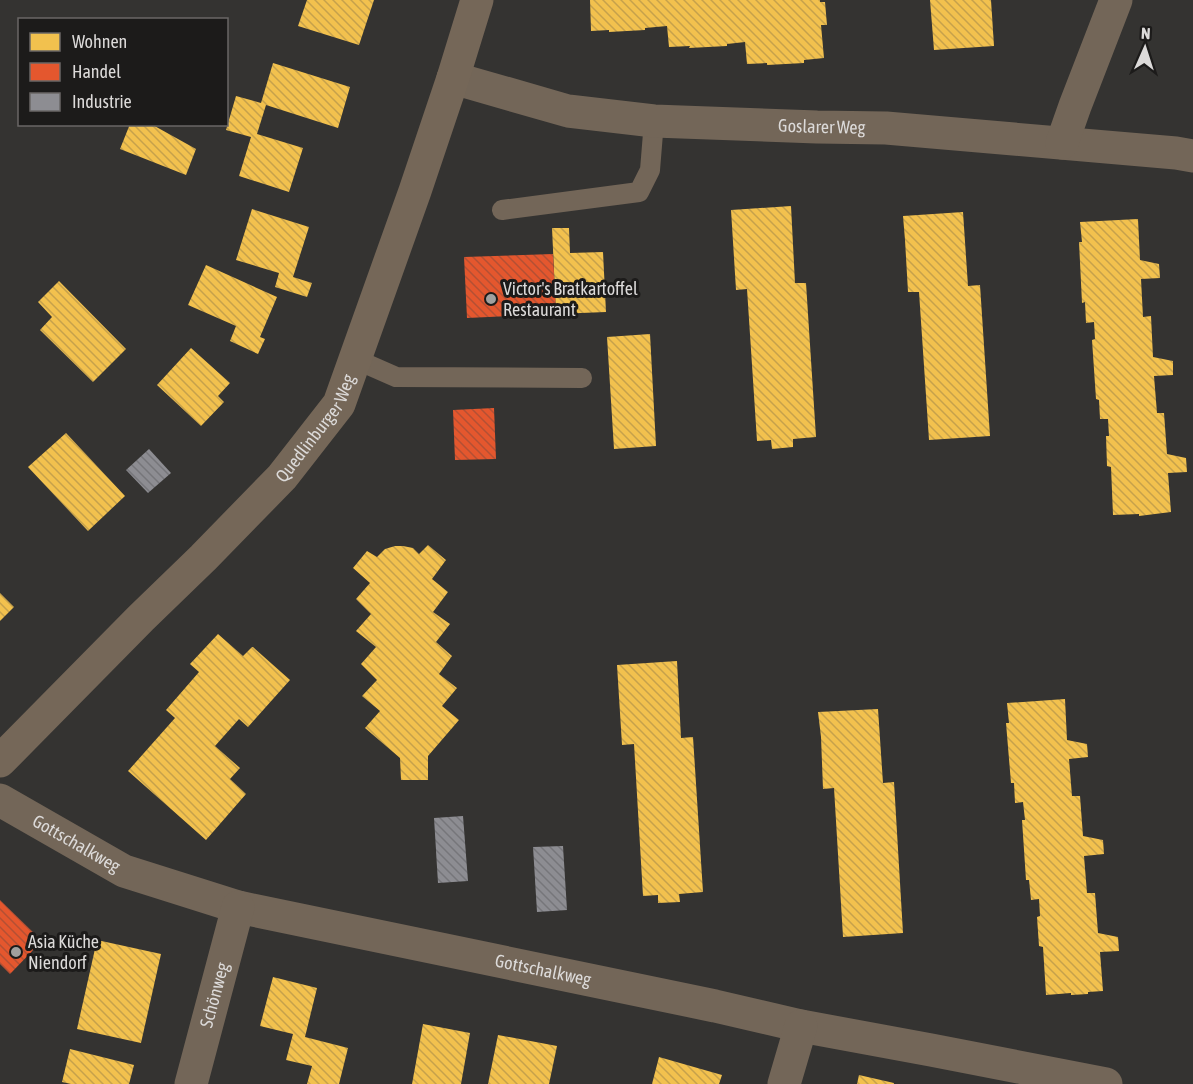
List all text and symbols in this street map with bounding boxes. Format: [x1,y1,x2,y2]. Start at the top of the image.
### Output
legend [18,18,228,126]
north arrow [1115,18,1175,78]
text: N [1141,24,1151,42]
text: Wohnen [72,31,127,52]
text: Handel [72,61,121,82]
text: Industrie [72,91,132,112]
street label: Goslarer Weg [778,115,866,138]
place label: Victor's Bratkartoffel Restaurant [503,278,638,320]
marker: Victor's Bratkartoffel Restaurant [484,292,498,306]
street label: Quedlinburger Weg [271,371,359,486]
street label: Gottschalkweg [29,810,124,877]
place label: Asia Küche Niendorf [28,931,99,973]
marker: Asia Küche Niendorf [9,945,23,959]
street label: Gottschalkweg [493,950,593,990]
street label: Schönweg [195,960,233,1030]

